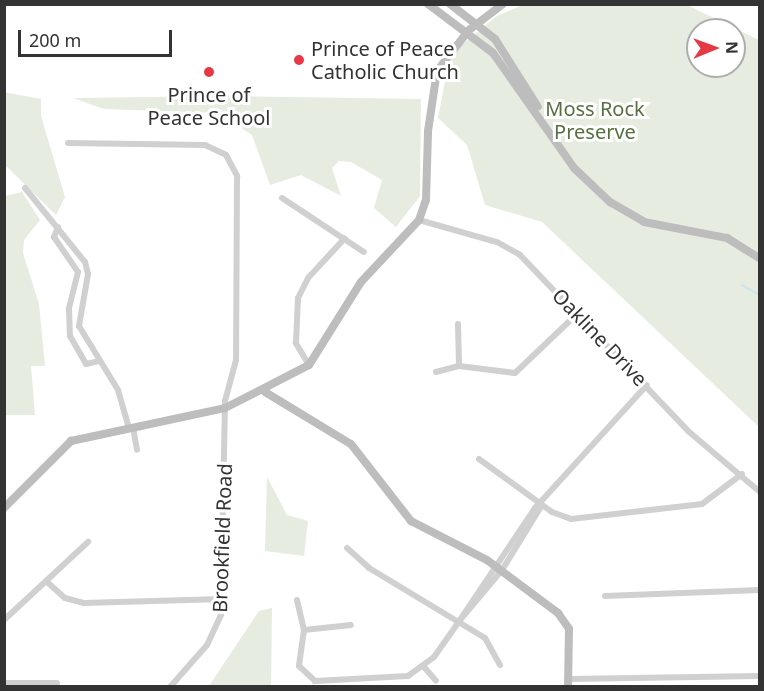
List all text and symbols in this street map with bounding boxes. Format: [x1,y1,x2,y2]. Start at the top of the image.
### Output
scale bar [21,18,176,56]
north arrow [686,18,746,78]
text: 200 m [29,28,81,52]
place label: Prince of Peace Catholic Church [311,36,459,83]
text: N [721,41,743,54]
marker: Prince of Peace Catholic Church [292,53,306,67]
marker: Prince of Peace School [202,65,216,79]
place label: Prince of Peace School [148,82,270,129]
park label: Moss Rock Preserve [545,96,645,143]
street label: Oakline Drive [548,283,652,391]
street label: Brookfield Road [207,463,237,613]

